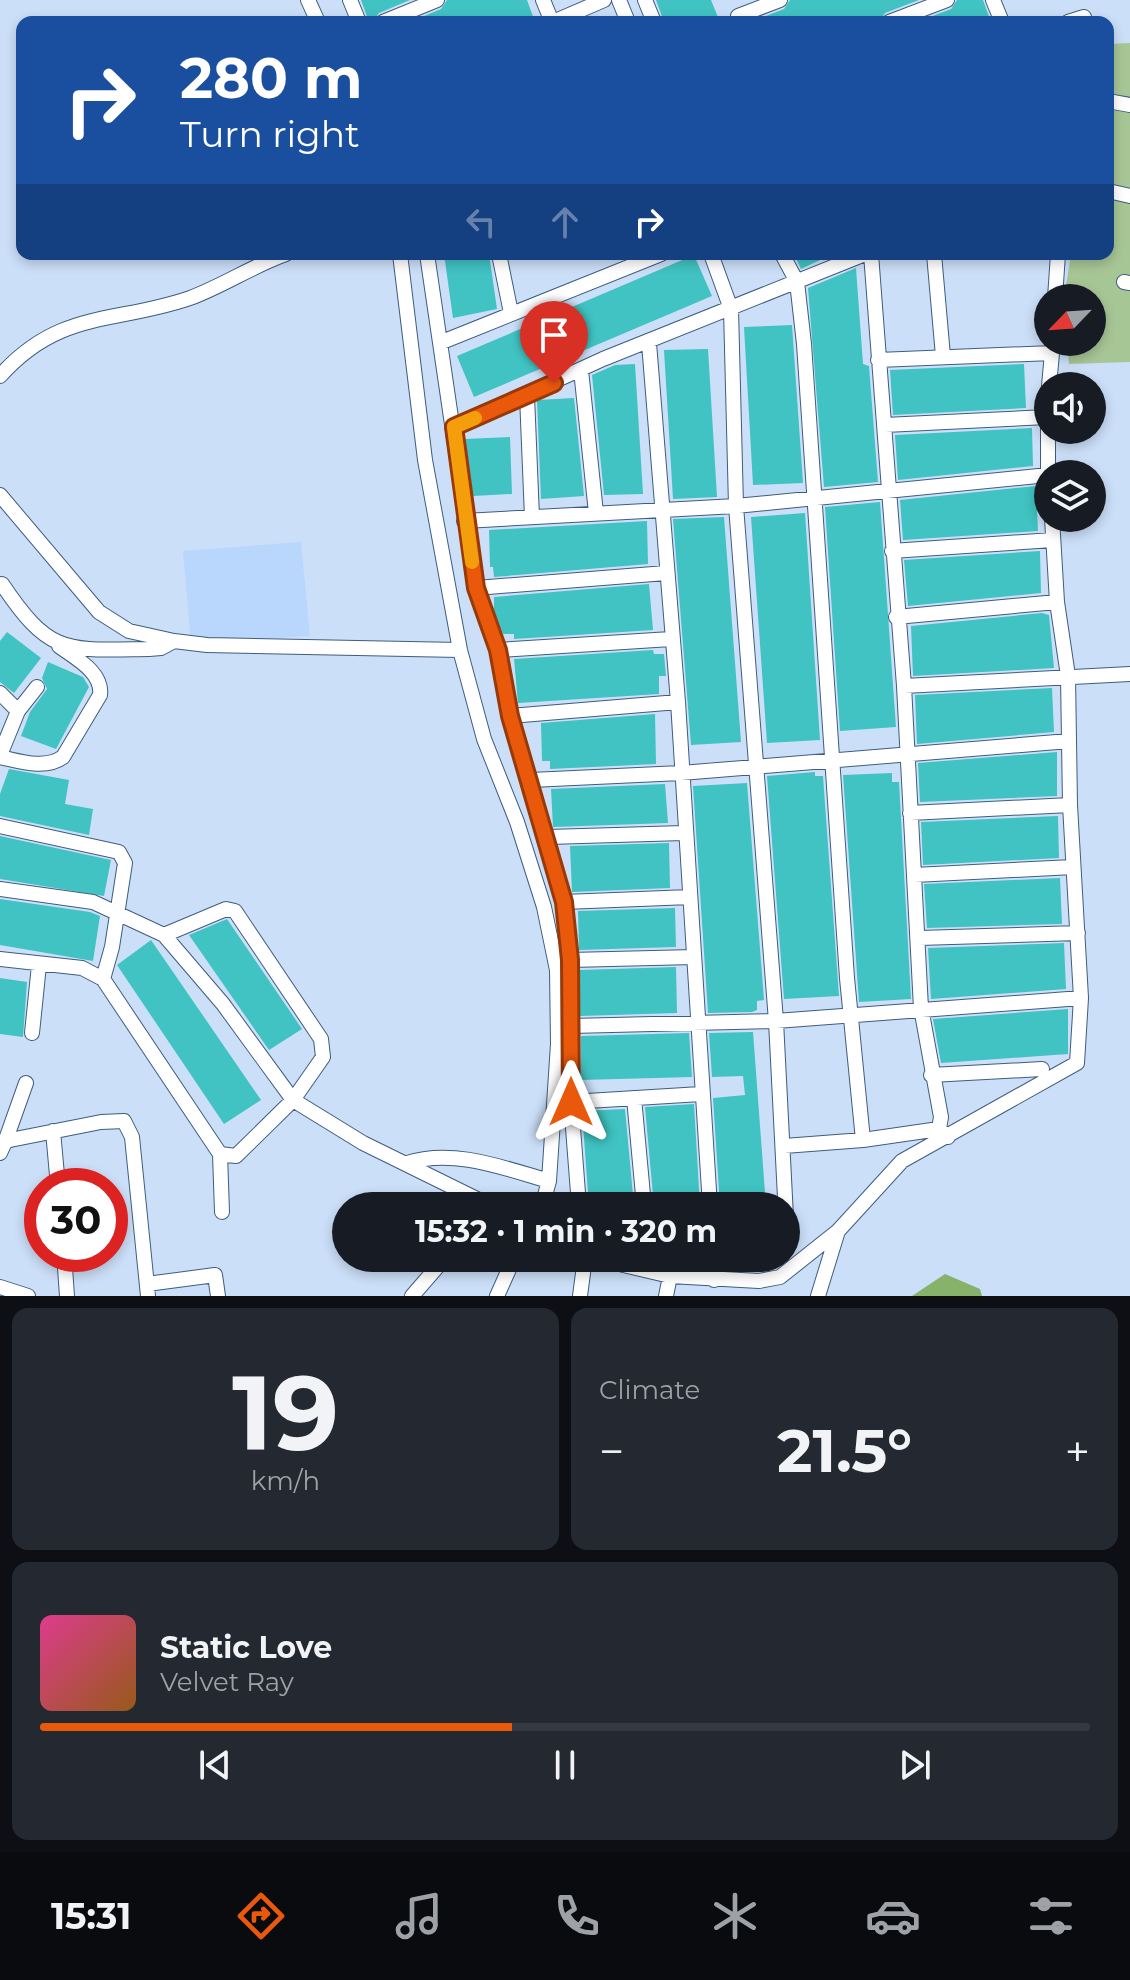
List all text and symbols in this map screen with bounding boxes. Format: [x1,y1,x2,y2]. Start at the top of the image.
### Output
text: 280 m [180,44,363,112]
icon: right [48,48,152,152]
text: Turn right [180,112,360,156]
icon: left [459,200,503,244]
icon: ahead [543,200,587,244]
icon: right [627,200,671,244]
north arrow [1034,284,1106,356]
map controls [1034,284,1106,532]
pin [520,301,588,383]
icon: arrive [532,313,576,357]
button: sound [1034,372,1106,444]
button: layers [1034,460,1106,532]
position arrow [529,1060,613,1144]
speed limit sign: 30 [24,1168,128,1272]
text: 15:32 · 1 min · 320 m [415,1213,717,1250]
text: 19 [232,1349,339,1476]
text: Climate [599,1374,700,1406]
text: 21.5° [777,1414,912,1487]
text: − [599,1424,624,1478]
text: + [1065,1424,1090,1478]
text: km/h [251,1465,320,1497]
text: Static Love [160,1629,332,1666]
text: Velvet Ray [160,1666,294,1698]
icon: previous [193,1743,237,1787]
icon: pause [543,1743,587,1787]
icon: next [893,1743,937,1787]
icon: directions [233,1888,289,1944]
icon: music [391,1888,447,1944]
icon: phone [549,1888,605,1944]
icon: climate [707,1888,763,1944]
icon: car [865,1888,921,1944]
icon: filters [1023,1888,1079,1944]
text: 15:31 [51,1894,131,1938]

